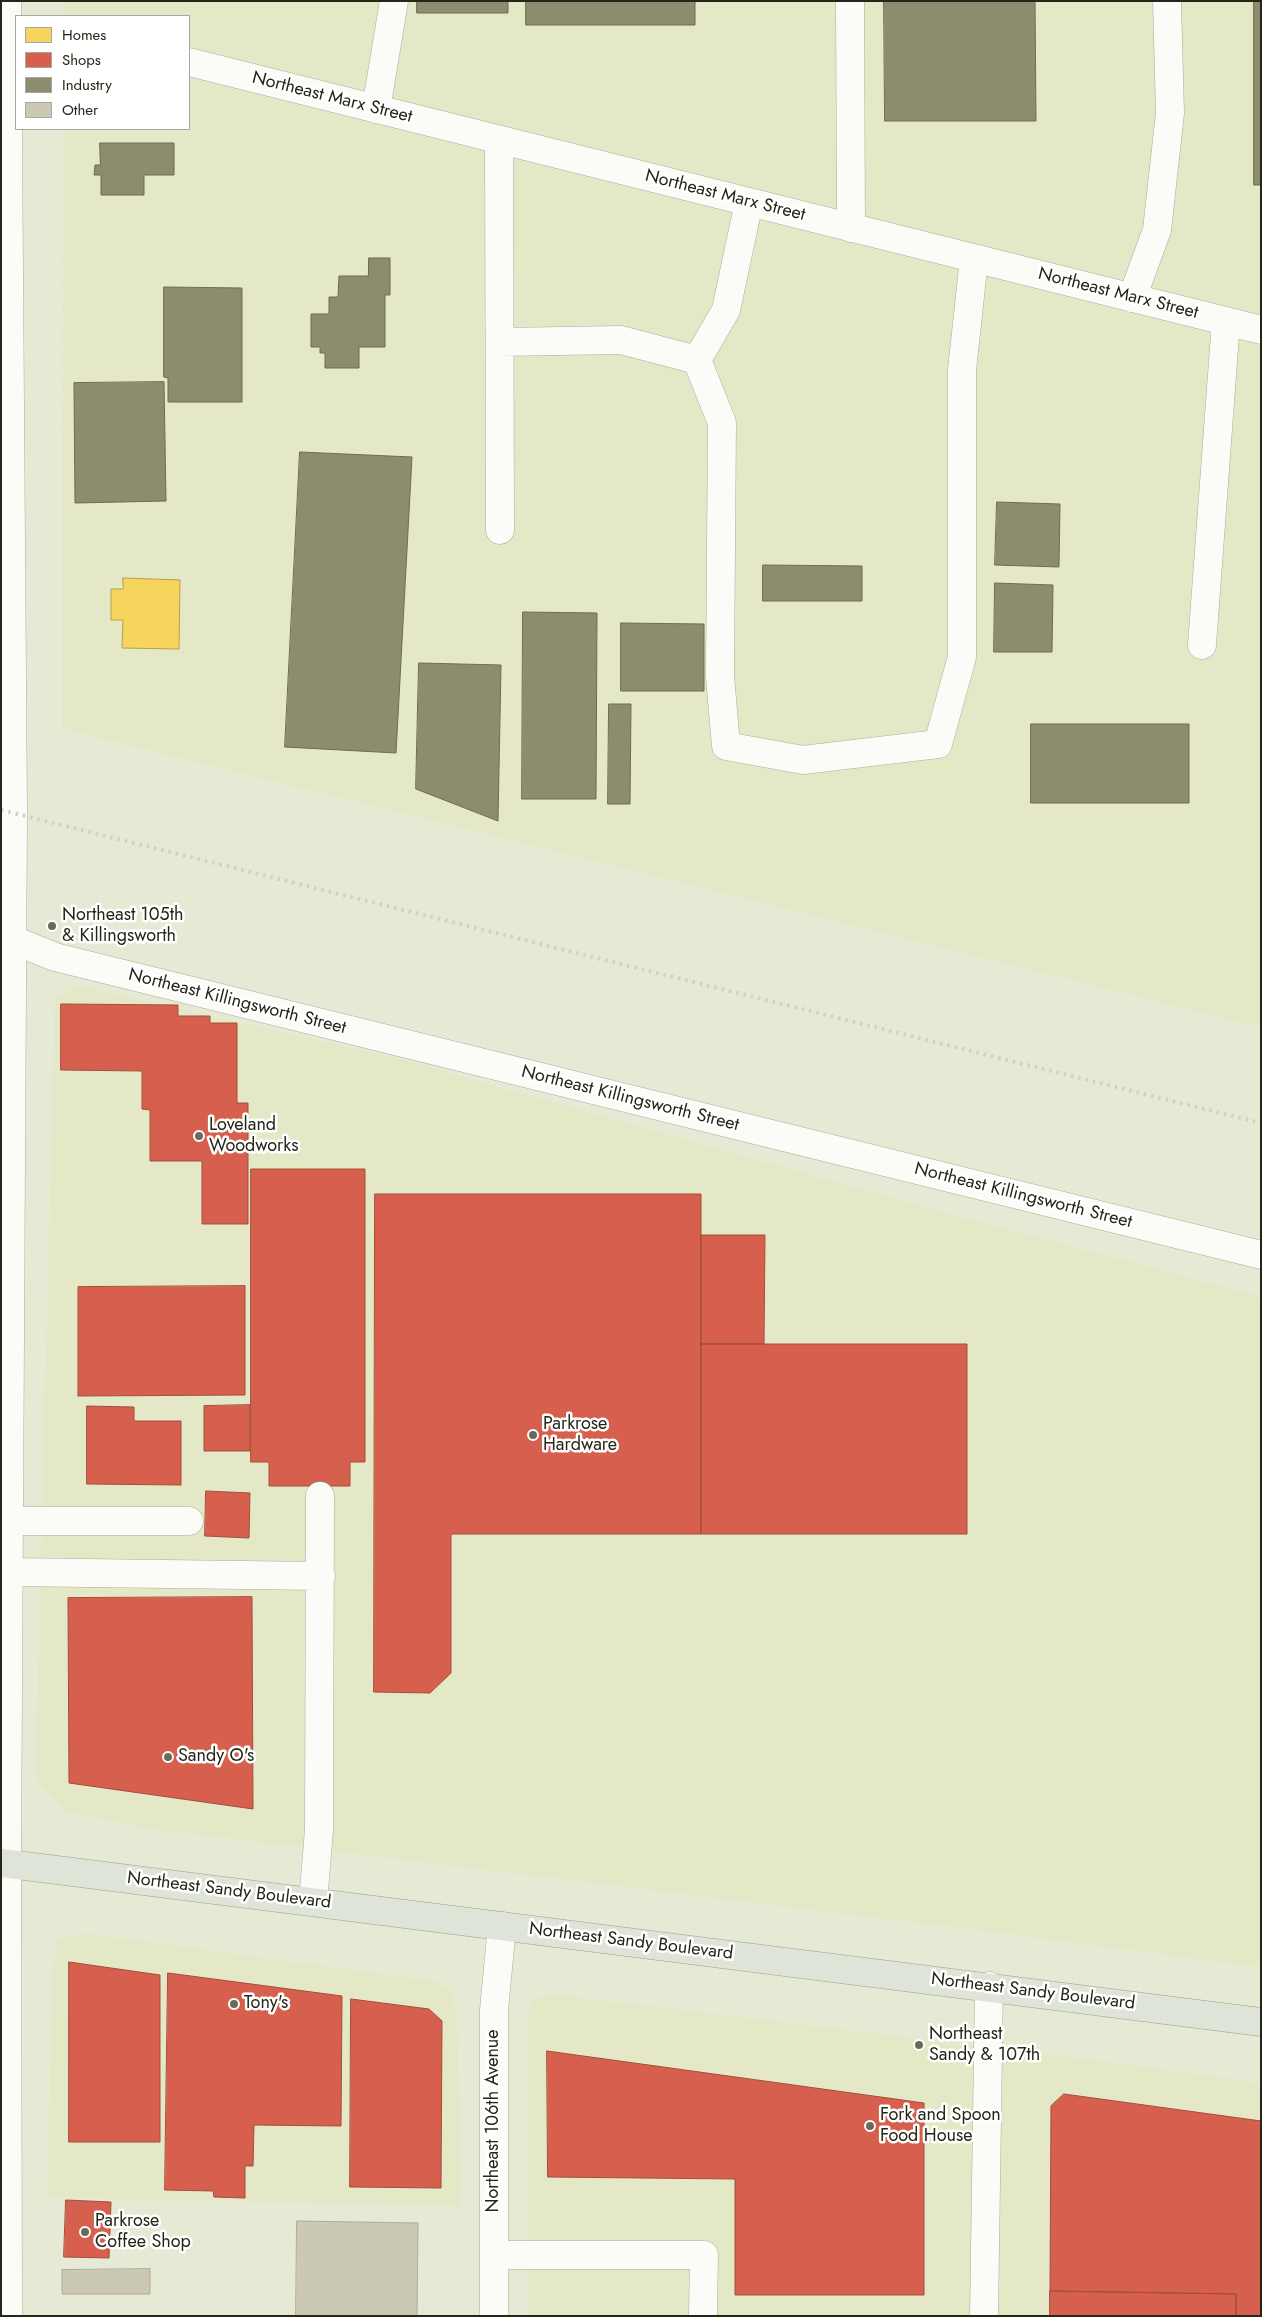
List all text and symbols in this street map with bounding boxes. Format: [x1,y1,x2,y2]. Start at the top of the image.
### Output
legend [15,15,190,130]
text: Homes [62,24,106,46]
text: Shops [62,49,101,71]
street label: Northeast Marx Street [250,68,414,128]
text: Industry [62,74,112,96]
text: Other [62,99,98,121]
street label: Northeast Marx Street [643,166,807,226]
street label: Northeast Marx Street [1036,264,1200,324]
place label: Northeast 105th & Killingsworth [62,905,183,948]
marker: Northeast 105th & Killingsworth [46,920,58,932]
street label: Northeast Killingsworth Street [126,964,348,1040]
street label: Northeast Killingsworth Street [519,1061,741,1137]
place label: Loveland Woodworks [209,1115,298,1158]
marker: Loveland Woodworks [193,1130,205,1142]
street label: Northeast Killingsworth Street [912,1158,1134,1234]
place label: Parkrose Hardware [543,1414,617,1456]
marker: Parkrose Hardware [527,1429,539,1441]
place label: Sandy O's [178,1746,254,1768]
marker: Sandy O's [162,1751,174,1763]
street label: Northeast Sandy Boulevard [126,1868,332,1914]
street label: Northeast Sandy Boulevard [528,1919,734,1965]
street label: Northeast Sandy Boulevard [930,1969,1136,2015]
place label: Tony's [244,1993,288,2015]
marker: Tony's [228,1998,240,2010]
place label: Northeast Sandy & 107th [929,2024,1040,2066]
street label: Northeast 106th Avenue [483,2029,505,2213]
marker: Northeast Sandy & 107th [913,2039,925,2051]
place label: Fork and Spoon Food House [880,2105,1001,2148]
marker: Fork and Spoon Food House [864,2120,876,2132]
place label: Parkrose Coffee Shop [95,2211,191,2254]
marker: Parkrose Coffee Shop [79,2226,91,2238]

